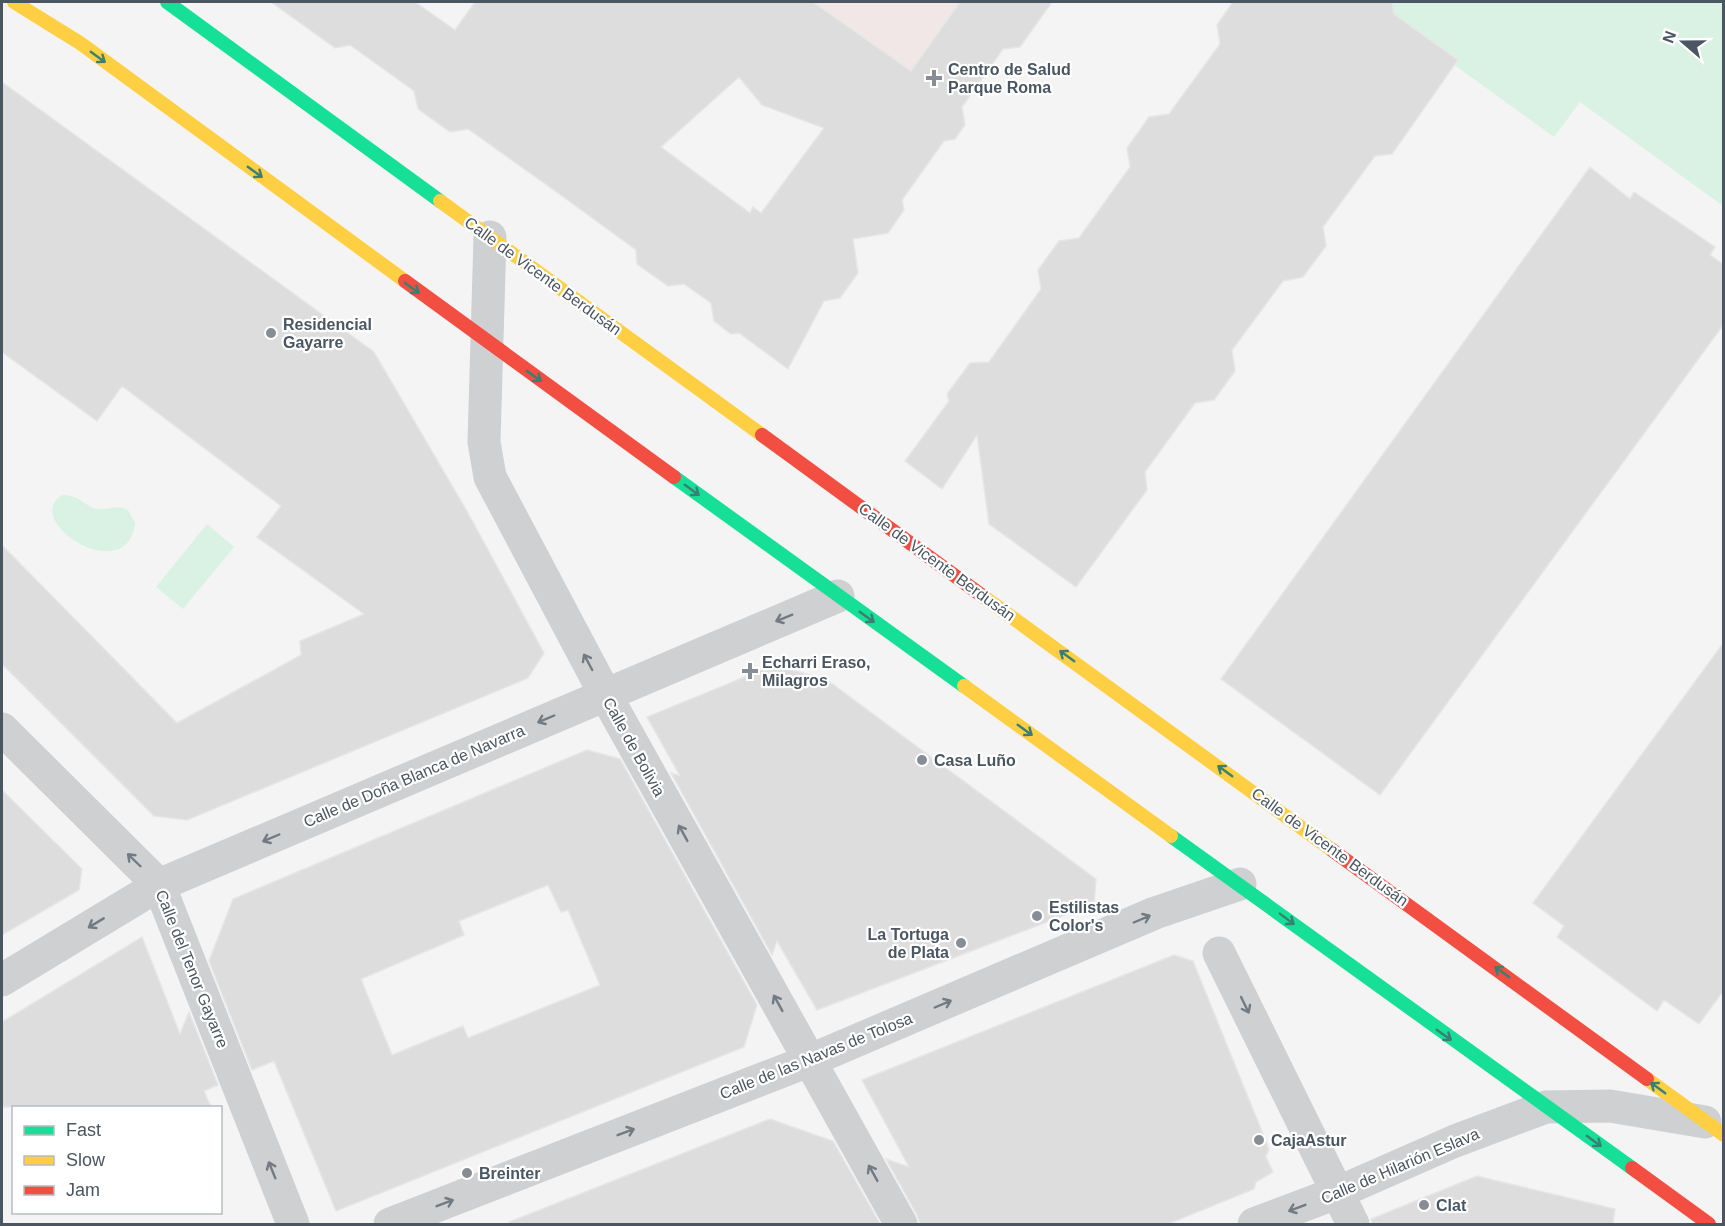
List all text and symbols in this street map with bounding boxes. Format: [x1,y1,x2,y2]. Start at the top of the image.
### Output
north arrow [1653,12,1713,72]
text: N [1659,29,1679,45]
one-way arrow [90,51,106,63]
place label: Centro de Salud Parque Roma [948,61,1071,96]
marker: Centro de Salud Parque Roma [925,69,943,87]
one-way arrow [247,166,263,179]
street label: Calle de Vicente Berdusán [461,214,625,338]
one-way arrow [404,282,420,294]
place label: Residencial Gayarre [283,316,372,351]
marker: Residencial Gayarre [264,326,278,340]
one-way arrow [525,370,541,382]
one-way arrow [683,484,699,496]
street label: Calle de Vicente Berdusán [855,500,1019,624]
one-way arrow [858,610,874,623]
one-way arrow [775,613,793,624]
one-way arrow [1059,650,1075,662]
one-way arrow [582,654,594,671]
place label: Echarri Eraso, Milagros [762,654,871,689]
marker: Echarri Eraso, Milagros [743,664,757,678]
street label: Calle de Bolivia [600,695,668,799]
one-way arrow [538,714,556,725]
street label: Calle de Doña Blanca de Navarra [301,722,527,830]
one-way arrow [1017,724,1033,736]
place label: Casa Luño [934,752,1016,769]
marker: Casa Luño [915,753,929,767]
one-way arrow [1217,764,1233,777]
street label: Calle de Vicente Berdusán [1248,785,1412,909]
one-way arrow [676,824,688,841]
one-way arrow [262,832,280,844]
one-way arrow [126,853,141,868]
street label: Calle del Tenor Gayarre [153,888,232,1050]
place label: Estilistas Color's [1049,899,1119,934]
marker: Estilistas Color's [1030,909,1044,923]
one-way arrow [1279,912,1295,925]
one-way arrow [1132,913,1150,924]
one-way arrow [88,918,105,930]
place label: La Tortuga de Plata [868,926,949,961]
marker: La Tortuga de Plata [954,936,968,950]
one-way arrow [1494,965,1510,978]
one-way arrow [772,994,783,1012]
one-way arrow [1240,996,1252,1014]
one-way arrow [933,998,952,1009]
street label: Calle de las Navas de Tolosa [717,1009,915,1102]
one-way arrow [1435,1028,1451,1041]
one-way arrow [1651,1081,1667,1094]
legend [12,1106,222,1214]
text: Fast [66,1120,101,1140]
street label: Calle de Hilarión Eslava [1319,1125,1482,1207]
one-way arrow [616,1126,635,1137]
place label: CajaAstur [1271,1132,1347,1149]
marker: CajaAstur [1252,1133,1266,1147]
one-way arrow [1585,1135,1601,1147]
text: Slow [66,1150,106,1170]
one-way arrow [266,1161,277,1180]
place label: Breinter [479,1165,540,1182]
one-way arrow [866,1165,878,1182]
marker: Breinter [460,1166,474,1180]
text: Jam [66,1180,100,1200]
one-way arrow [435,1197,453,1208]
place label: Clat [1436,1197,1467,1214]
marker: Clat [1417,1198,1431,1212]
one-way arrow [1288,1204,1306,1215]

